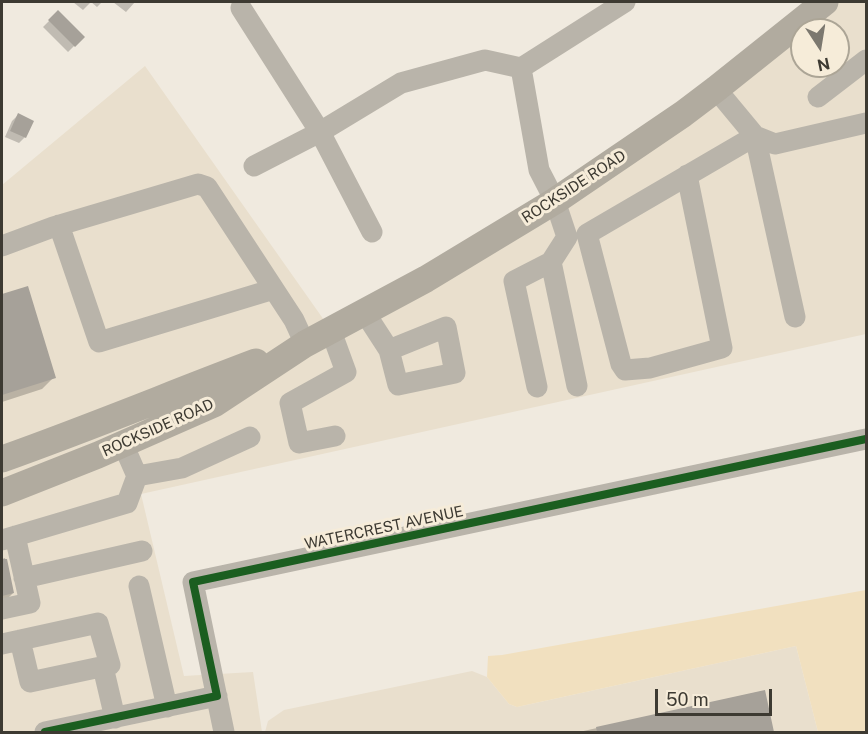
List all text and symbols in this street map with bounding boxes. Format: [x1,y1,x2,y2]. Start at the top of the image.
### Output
north arrow [790,18,850,78]
text: N [815,54,832,75]
street label: ROCKSIDE ROAD [519,147,629,227]
street label: ROCKSIDE ROAD [99,395,217,461]
street label: WATERCREST AVENUE [303,502,465,554]
scale bar [658,677,775,715]
text: 50 m [666,689,709,710]

